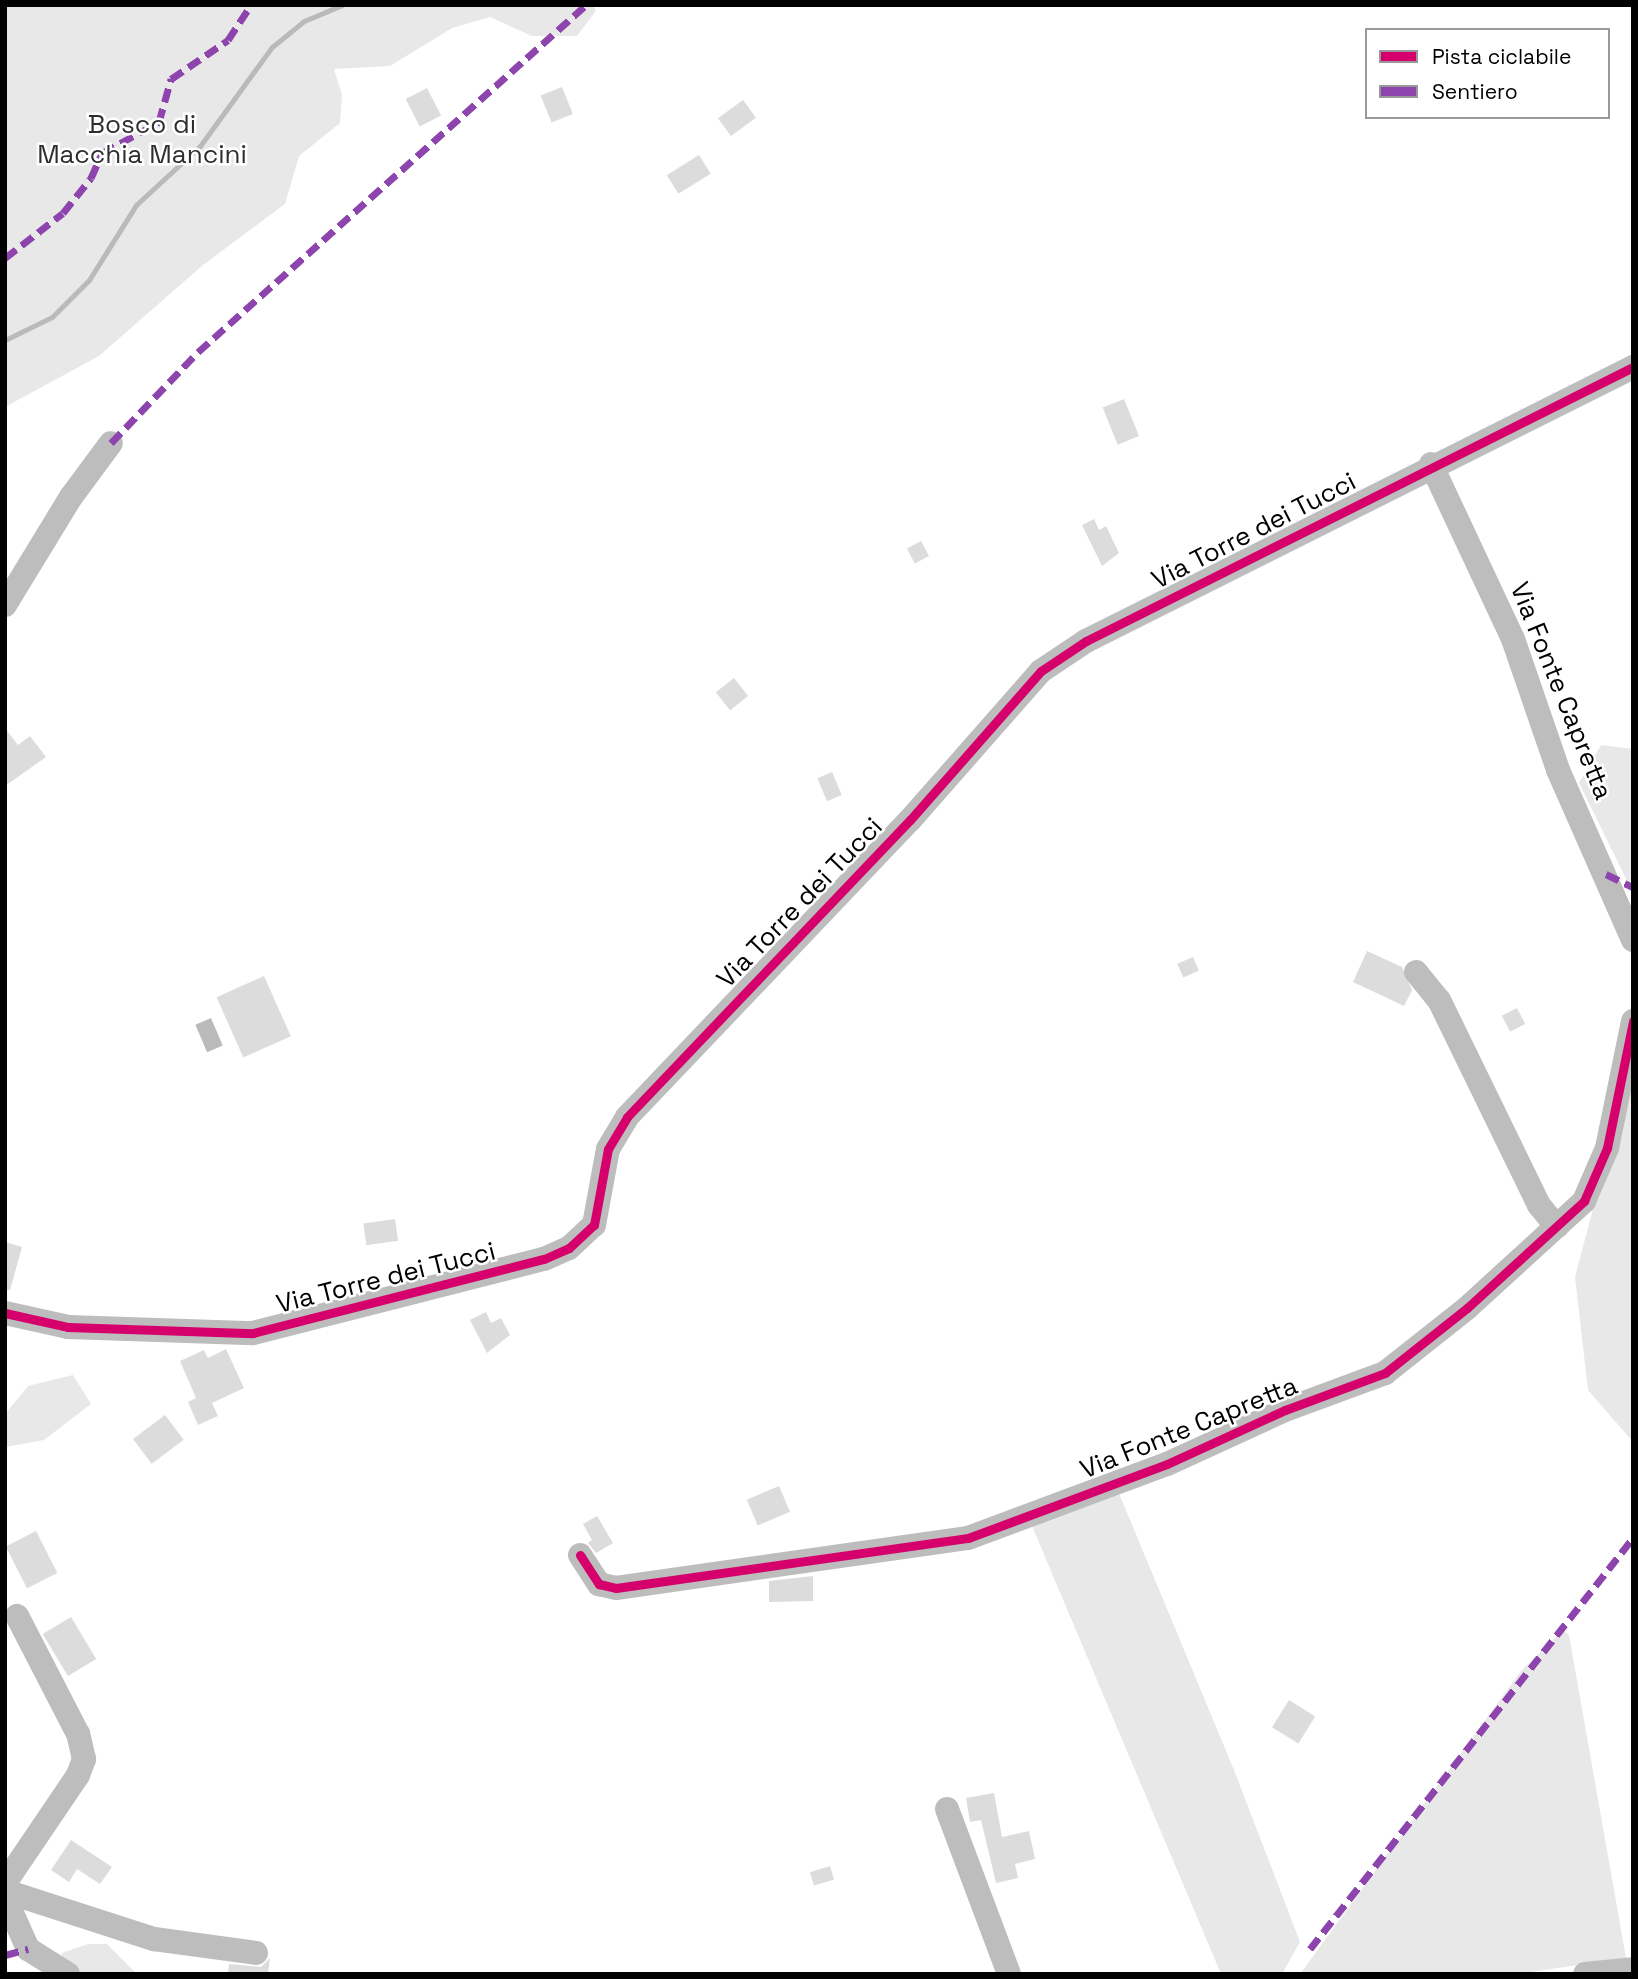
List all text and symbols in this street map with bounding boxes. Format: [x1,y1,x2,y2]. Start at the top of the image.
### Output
legend [1365,28,1610,119]
text: Pista ciclabile [1432,43,1571,70]
text: Sentiero [1432,78,1518,105]
park label: Bosco di Macchia Mancini [37,109,247,170]
street label: Via Torre dei Tucci [1146,466,1362,596]
street label: Via Fonte Capretta [1503,578,1619,804]
street label: Via Torre dei Tucci [710,811,890,995]
street label: Via Torre dei Tucci [273,1236,499,1320]
street label: Via Fonte Capretta [1076,1370,1302,1486]

